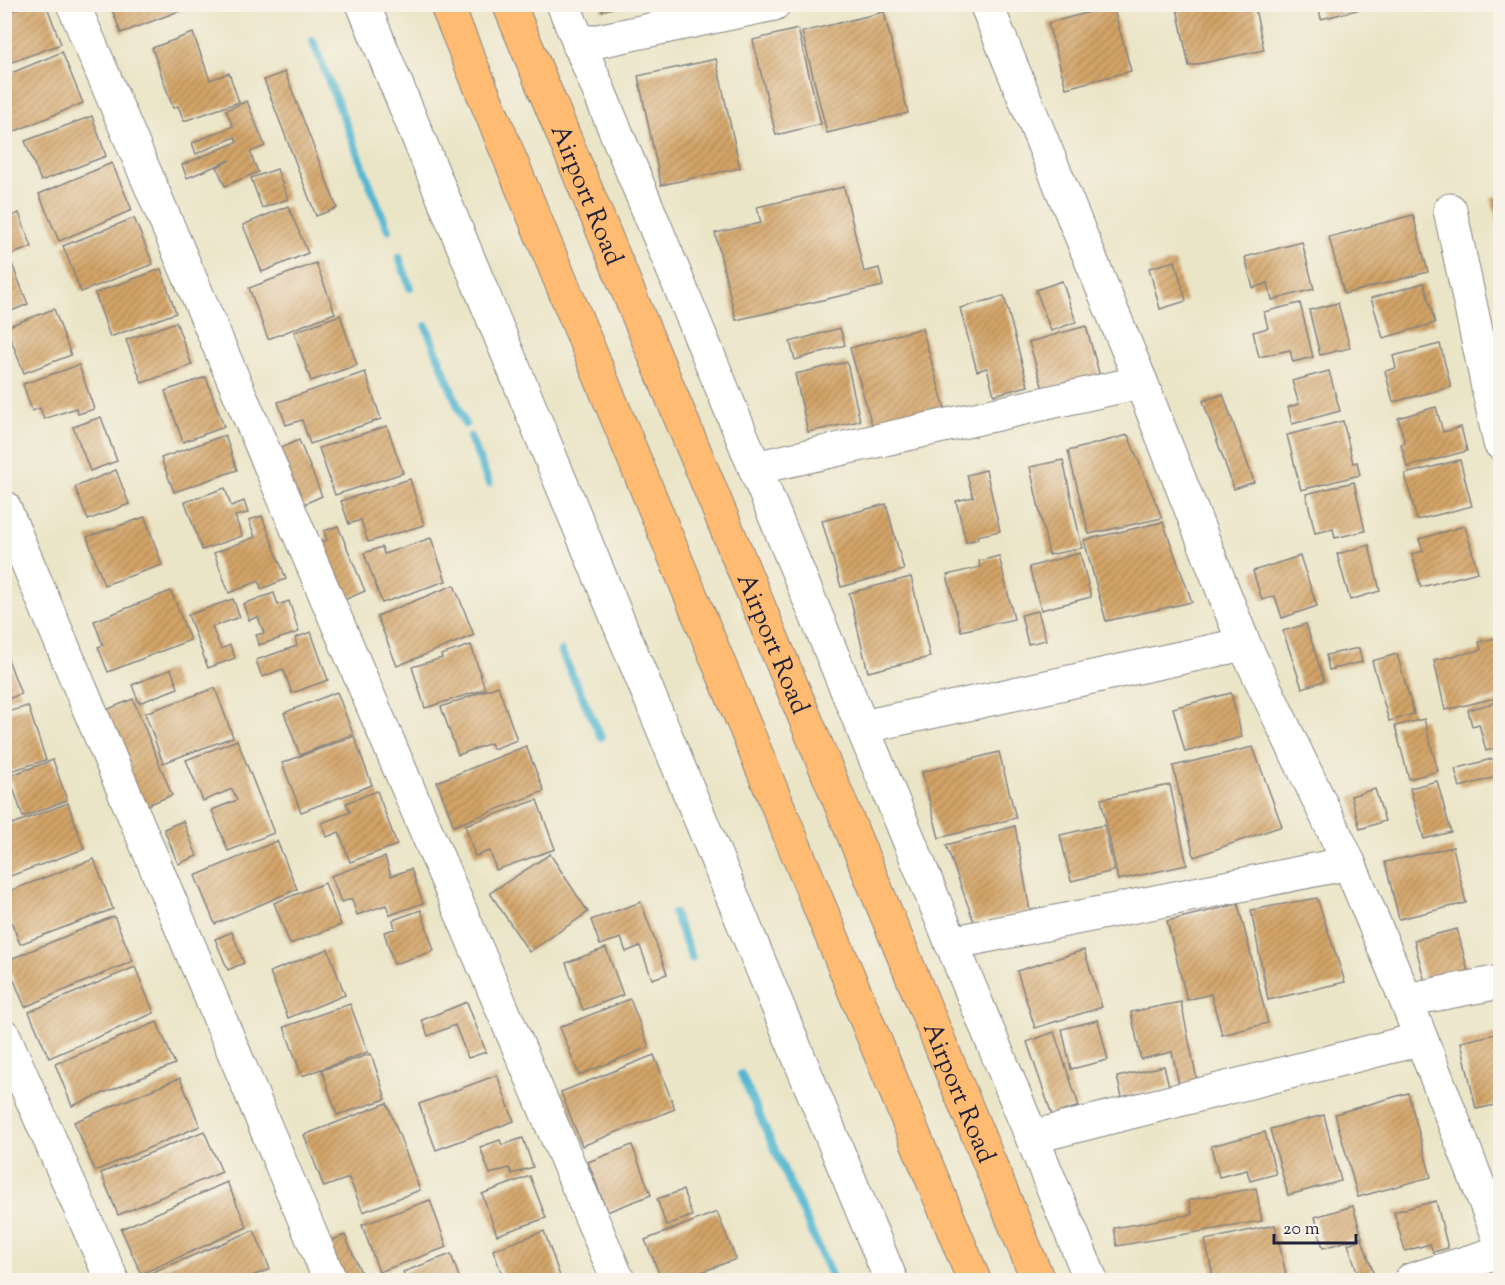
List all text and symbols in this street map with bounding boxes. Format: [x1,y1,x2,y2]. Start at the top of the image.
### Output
street label: Airport Road [540,119,631,272]
street label: Airport Road [726,568,818,721]
street label: Airport Road [912,1017,1004,1170]
scale bar [1274,1207,1356,1245]
text: 20 m [1283,1217,1320,1243]

